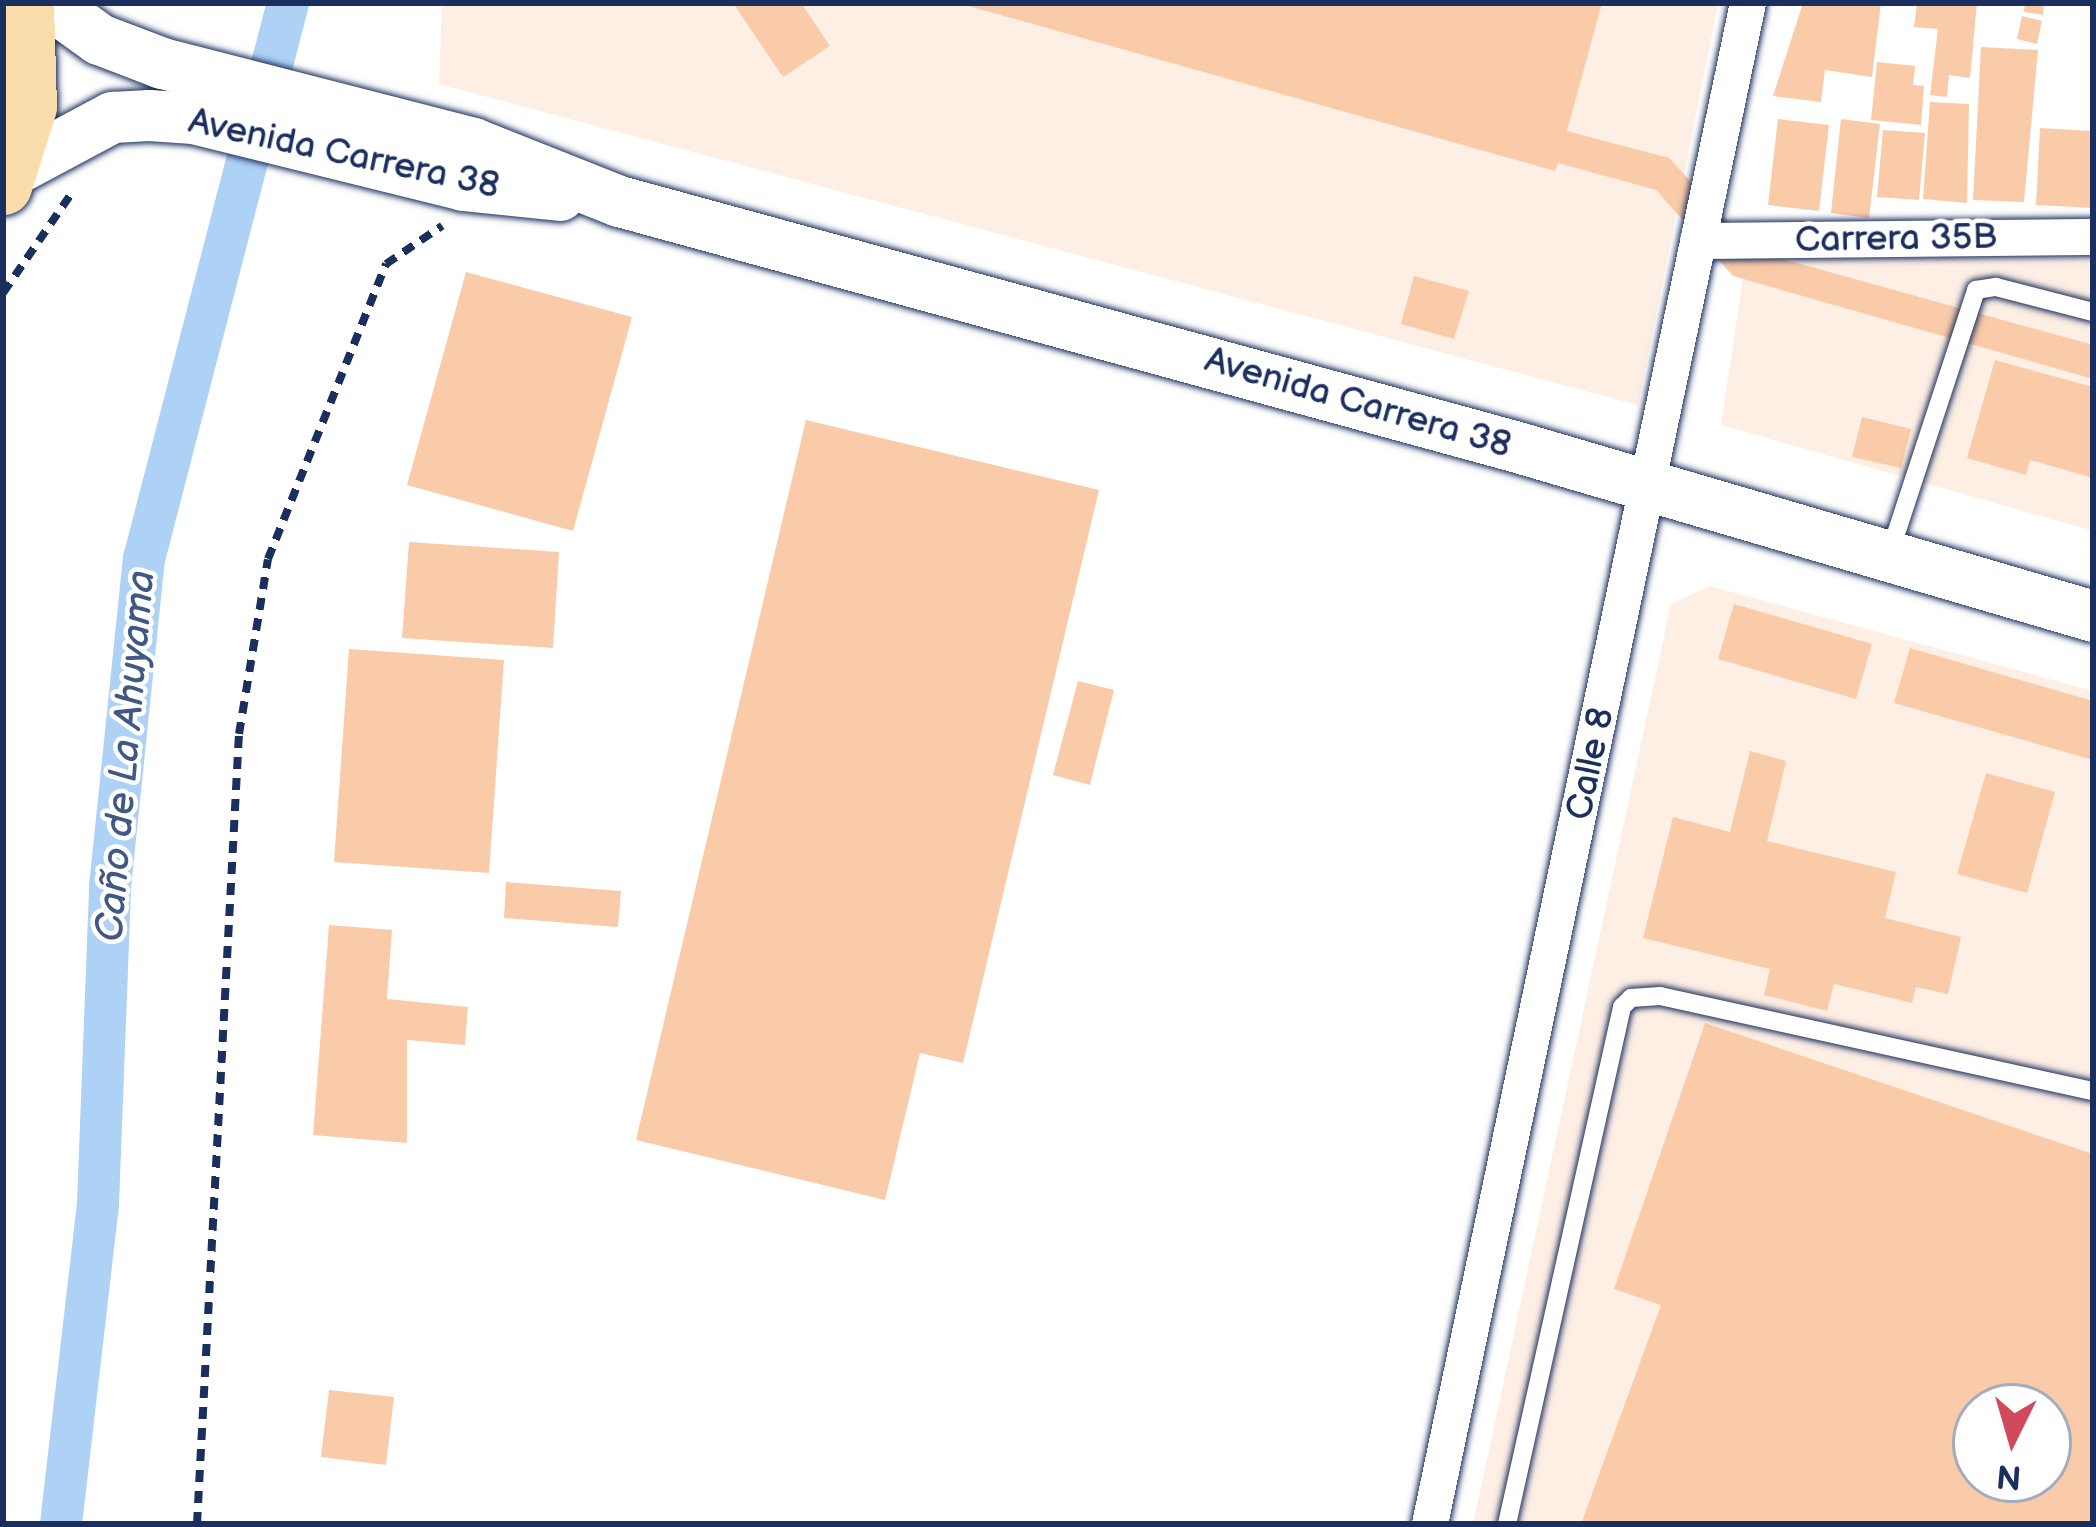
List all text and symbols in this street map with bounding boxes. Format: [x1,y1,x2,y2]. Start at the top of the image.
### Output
street label: Avenida Carrera 38 [185,100,503,208]
street label: Carrera 35B [1794,216,1998,262]
street label: Avenida Carrera 38 [1200,339,1516,467]
water label: Caño de La Ahuyama [87,568,167,944]
street label: Calle 8 [1558,704,1624,824]
north arrow [1952,1383,2072,1503]
text: N [1995,1455,2023,1497]

